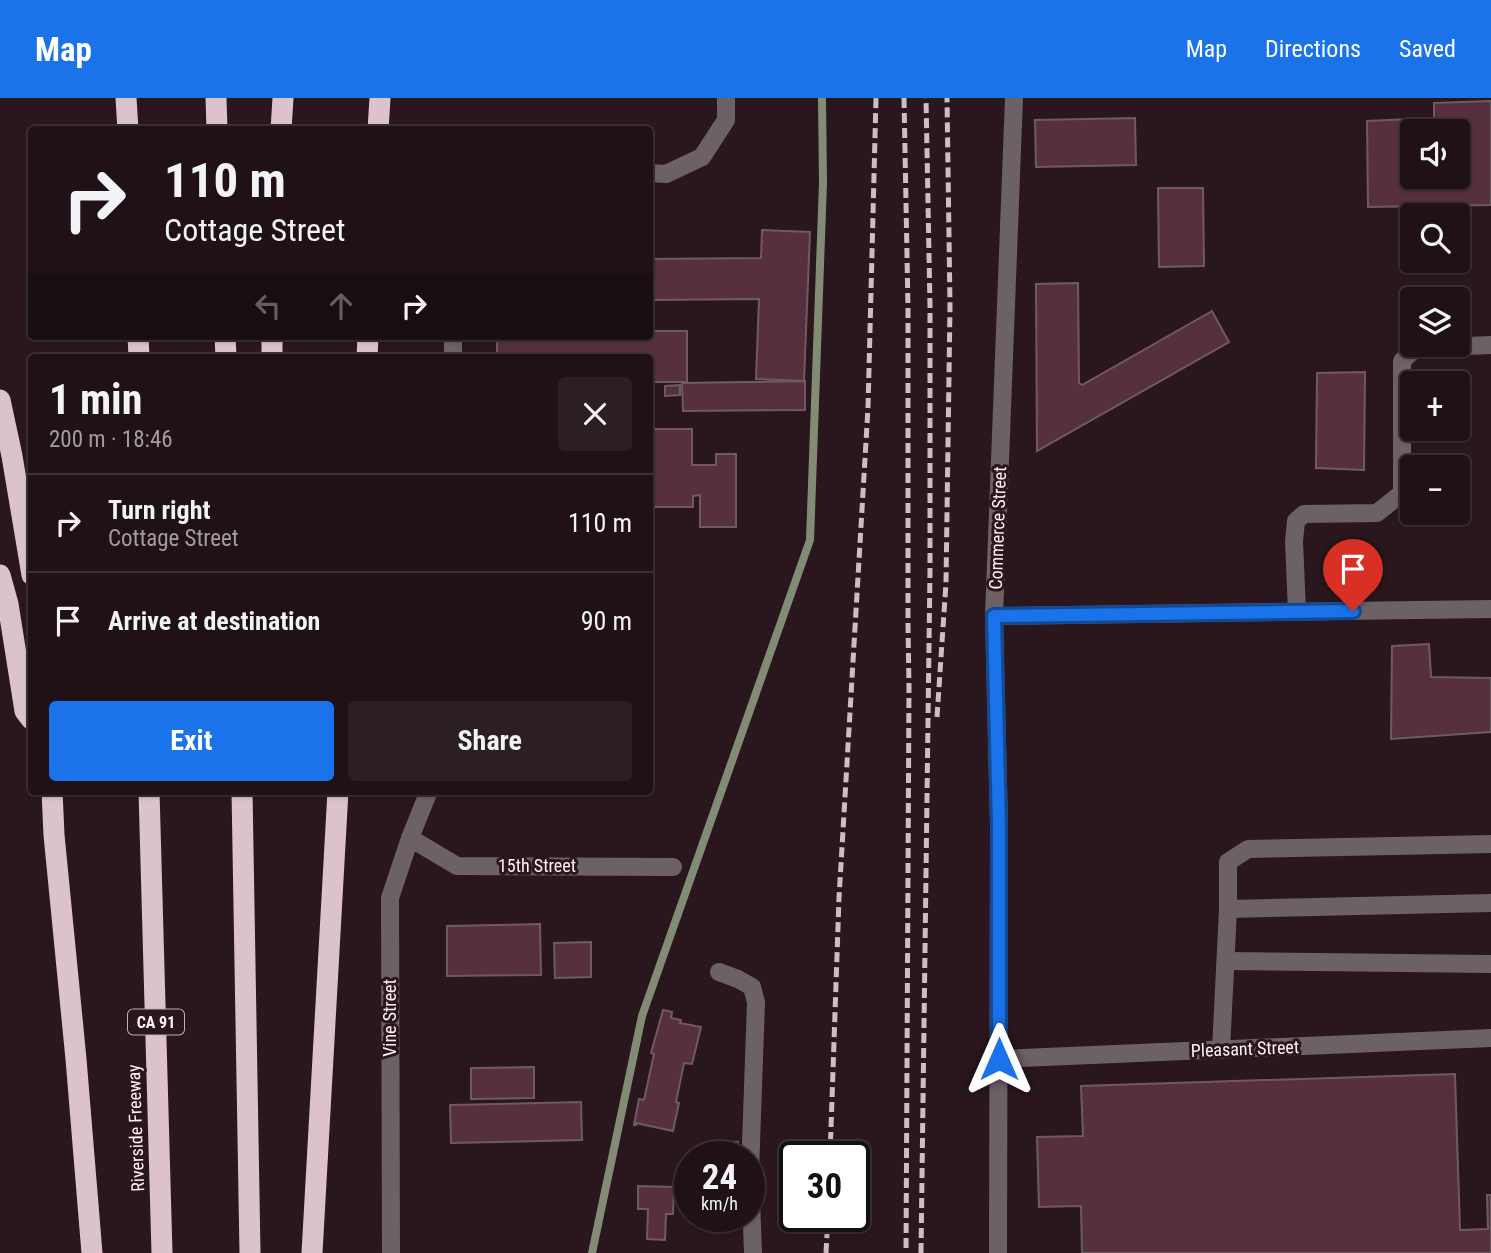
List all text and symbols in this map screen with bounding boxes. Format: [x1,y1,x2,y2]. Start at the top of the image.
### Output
text: Map [35,30,92,69]
text: Map [1186,35,1227,63]
text: Directions [1265,35,1361,63]
text: Saved [1399,35,1456,63]
map controls [1400,119,1470,525]
button: sound [1400,119,1470,189]
text: 110 m [164,152,286,209]
icon: right [49,154,140,245]
button: search [1400,203,1470,273]
text: Cottage Street [164,211,346,249]
icon: left [249,287,287,325]
icon: ahead [322,287,360,325]
icon: right [395,287,433,325]
button: layers [1400,287,1470,357]
button: + [1400,371,1470,441]
text: 1 min [49,375,142,424]
button: close [558,377,632,451]
text: 200 m · 18:46 [49,426,173,453]
button: − [1400,455,1470,525]
street label: Commerce Street [985,466,1010,590]
text: Turn right [108,495,210,525]
icon: right [49,504,87,542]
text: 110 m [568,508,632,538]
text: Cottage Street [108,525,239,552]
pin [1323,539,1383,611]
icon: arrive [1334,550,1372,588]
icon: arrive [49,602,87,640]
text: Arrive at destination [108,606,320,636]
text: 90 m [581,606,632,636]
button: Exit [49,701,334,781]
button: Share [348,701,632,781]
street label: 15th Street [498,855,576,876]
street label: Vine Street [379,979,400,1057]
road number: CA 91 [128,1010,184,1034]
position arrow [962,1022,1036,1096]
street label: Pleasant Street [1190,1036,1299,1061]
street label: Riverside Freeway [123,1064,148,1192]
speed limit sign: 30 [779,1141,870,1232]
text: 24 [702,1157,737,1198]
text: km/h [701,1193,738,1214]

